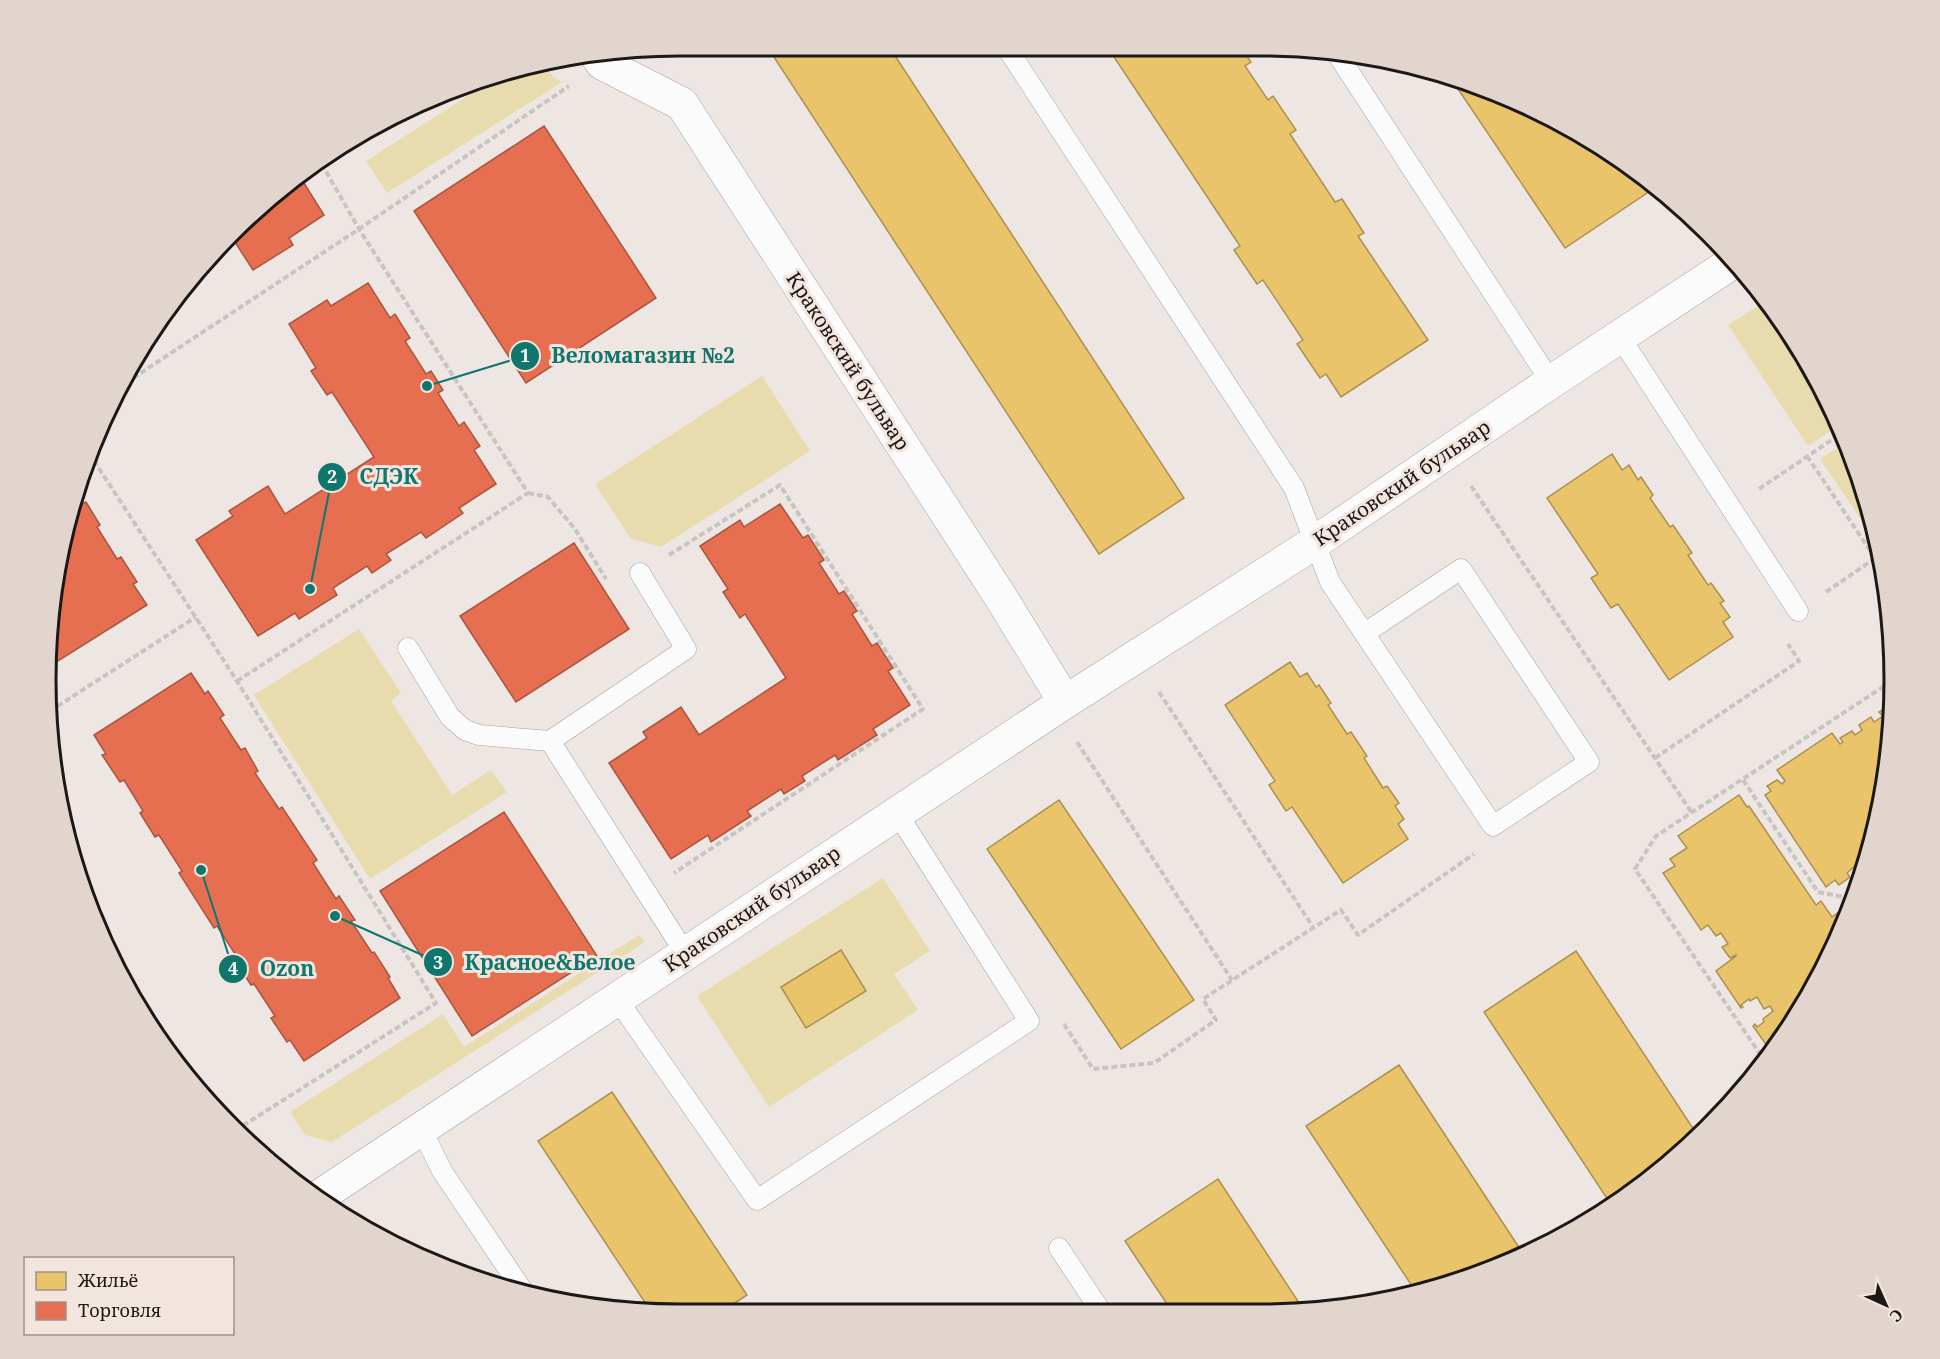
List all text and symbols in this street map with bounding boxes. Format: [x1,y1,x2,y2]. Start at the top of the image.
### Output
street label: Краковский бульвар [781,266,916,455]
callout: Веломагазин №2 [510,337,747,376]
text: Веломагазин №2 [551,341,735,369]
text: 1 [520,343,530,367]
street label: Краковский бульвар [1308,413,1495,552]
callout: СДЭК [317,457,430,496]
text: СДЭК [360,462,419,490]
text: 2 [327,464,337,488]
street label: Краковский бульвар [658,839,845,978]
callout: Красное&Белое [423,943,648,982]
text: Красное&Белое [465,948,636,976]
callout: Ozon [218,949,327,988]
text: 3 [433,950,443,974]
text: Ozon [260,954,314,982]
text: 4 [228,956,238,980]
legend [24,1257,234,1335]
text: Жильё [77,1268,138,1292]
north arrow [1856,1275,1916,1335]
text: Торговля [78,1298,161,1322]
text: С [1885,1304,1908,1327]

